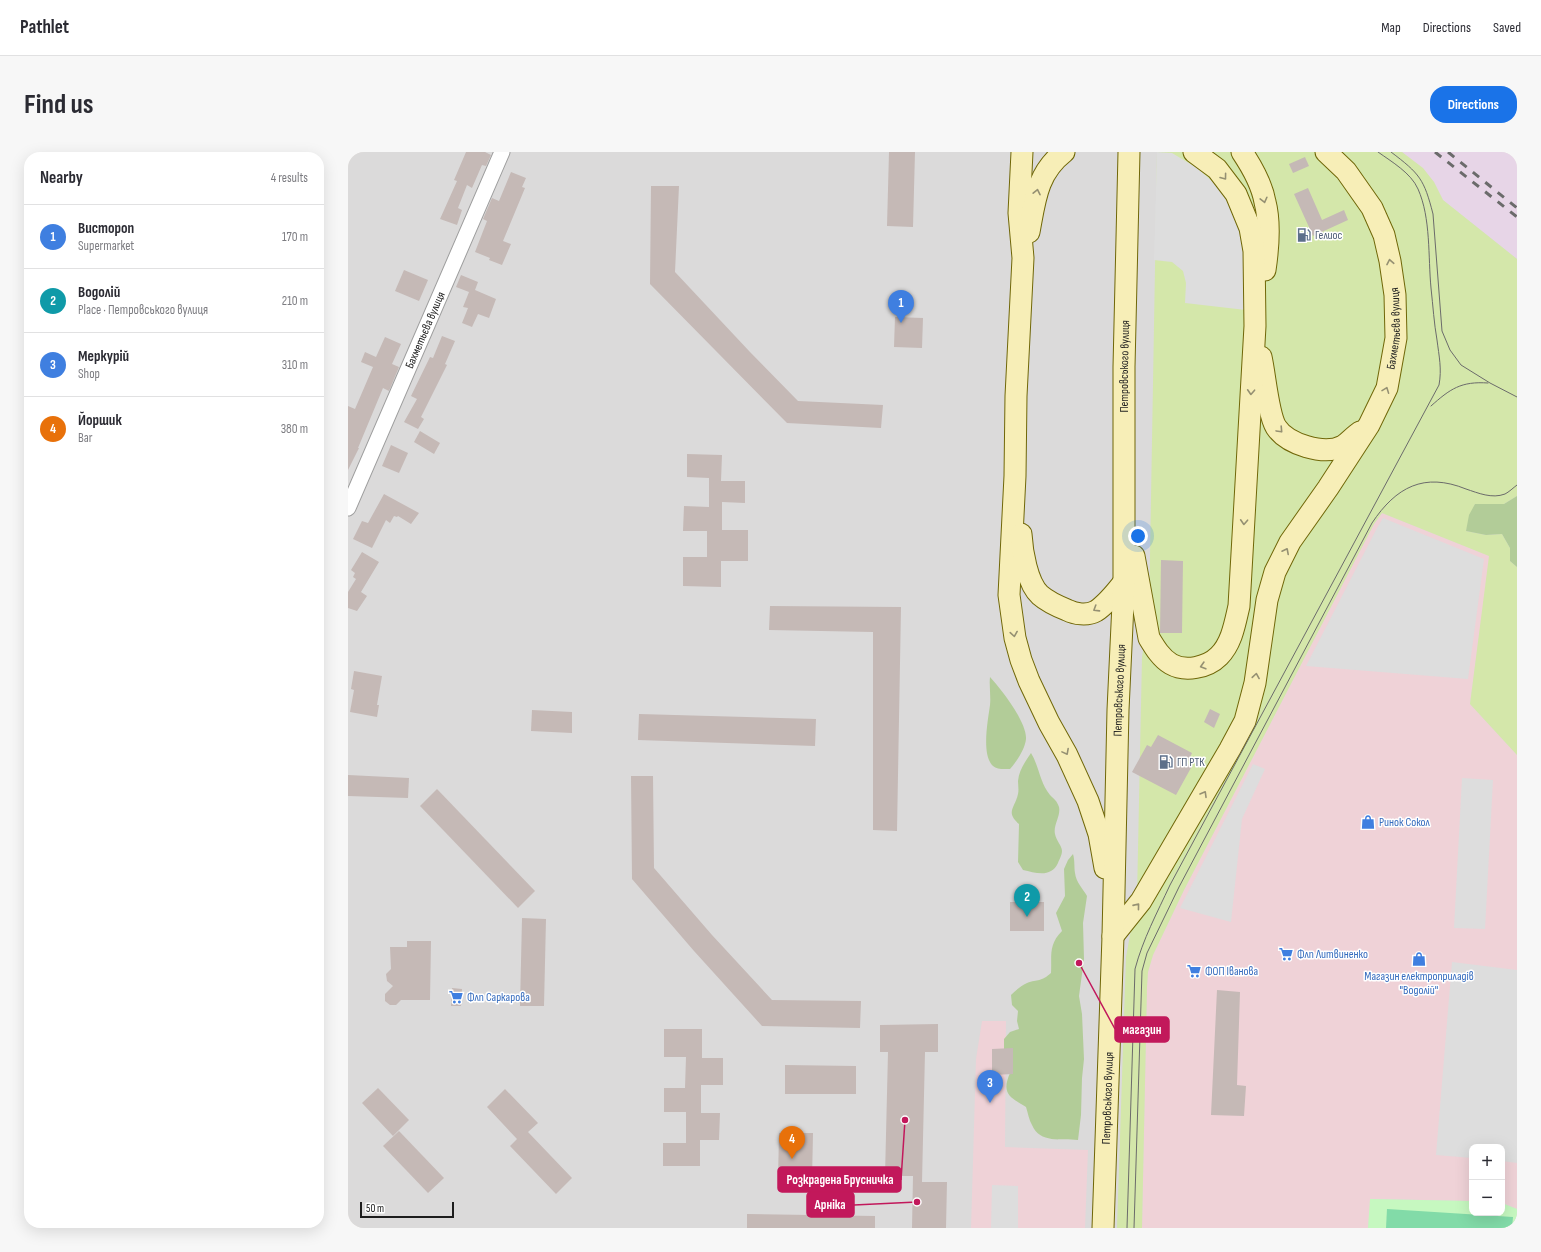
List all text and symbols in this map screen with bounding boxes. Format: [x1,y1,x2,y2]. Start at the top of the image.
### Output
text: Pathlet [20,16,69,39]
text: Map [1381,19,1401,36]
text: Directions [1423,19,1471,36]
text: Saved [1493,19,1521,36]
button: Directions [1430,86,1517,123]
text: Find us [24,88,93,121]
text: Nearby [40,168,83,188]
text: 4 results [271,170,308,186]
one-way arrow [1219,173,1226,180]
one-way arrow [1032,189,1041,195]
one-way arrow [1259,196,1268,203]
text: Вистороп [78,219,134,238]
fuel station icon: Гелиос [1296,227,1312,243]
place label: Гелиос [1315,228,1343,243]
text: 1 [50,229,56,245]
text: 170 m [282,229,308,245]
text: Supermarket [78,238,134,254]
one-way arrow [1386,259,1395,265]
text: Водолій [78,283,120,302]
street label: Бахметьєва вулиця [1383,286,1404,371]
street label: Бахметьєва вулиця [402,289,448,371]
pin: 1 [888,290,914,323]
text: 2 [50,293,56,309]
text: 210 m [282,293,308,309]
text: Place · Петровського вулиця [78,302,208,318]
street label: Петровського вулиця [1117,320,1133,413]
text: Меркурій [78,347,129,366]
text: 3 [50,357,56,373]
text: 310 m [282,357,308,373]
text: Shop [78,366,100,382]
one-way arrow [1381,387,1389,394]
one-way arrow [1247,389,1256,395]
text: Йоршик [78,411,122,430]
text: 4 [50,421,56,437]
text: 380 m [281,421,308,437]
one-way arrow [1276,425,1283,433]
text: Bar [78,430,93,446]
one-way arrow [1239,519,1248,525]
your location [1128,526,1148,546]
one-way arrow [1281,548,1289,555]
one-way arrow [1094,604,1101,611]
one-way arrow [1010,630,1018,637]
street label: Петровського вулиця [1110,643,1129,737]
one-way arrow [1199,661,1206,670]
one-way arrow [1251,673,1260,679]
one-way arrow [1061,748,1068,755]
fuel station icon: ГП РТК [1158,754,1174,770]
place label: ГП РТК [1177,755,1205,770]
one-way arrow [1199,791,1206,798]
shop icon: Ринок Сокол [1360,814,1376,830]
place label: Ринок Сокол [1379,815,1431,830]
pin: 2 [1014,884,1040,917]
one-way arrow [1133,903,1140,910]
supermarket icon: Флп Литвиненко [1278,946,1294,962]
place label: Флп Литвиненко [1297,947,1368,962]
shop icon: Магазин електроприладів "Водолій" [1411,951,1427,967]
supermarket icon: ФОП Іванова [1186,963,1202,979]
place label: ФОП Іванова [1205,964,1259,979]
place label: Магазин електроприладів "Водолій" [1364,969,1474,998]
supermarket icon: Флп Саркарова [448,989,464,1005]
place label: Флп Саркарова [467,990,530,1005]
callout: магазин [1115,1017,1169,1042]
text: магазин [1123,1022,1162,1038]
street label: Петровського вулиця [1098,1051,1117,1145]
pin: 3 [977,1070,1003,1103]
pin: 4 [779,1126,805,1159]
map controls [1469,1144,1505,1216]
button: + [1469,1144,1505,1180]
callout: Розкрадена Брусничка [778,1167,901,1192]
text: Розкрадена Брусничка [786,1172,894,1188]
button: − [1469,1180,1505,1216]
callout: Арніка [807,1192,854,1217]
text: Арніка [813,1197,846,1213]
scale bar [360,1200,454,1219]
text: 50 m [366,1202,384,1215]

